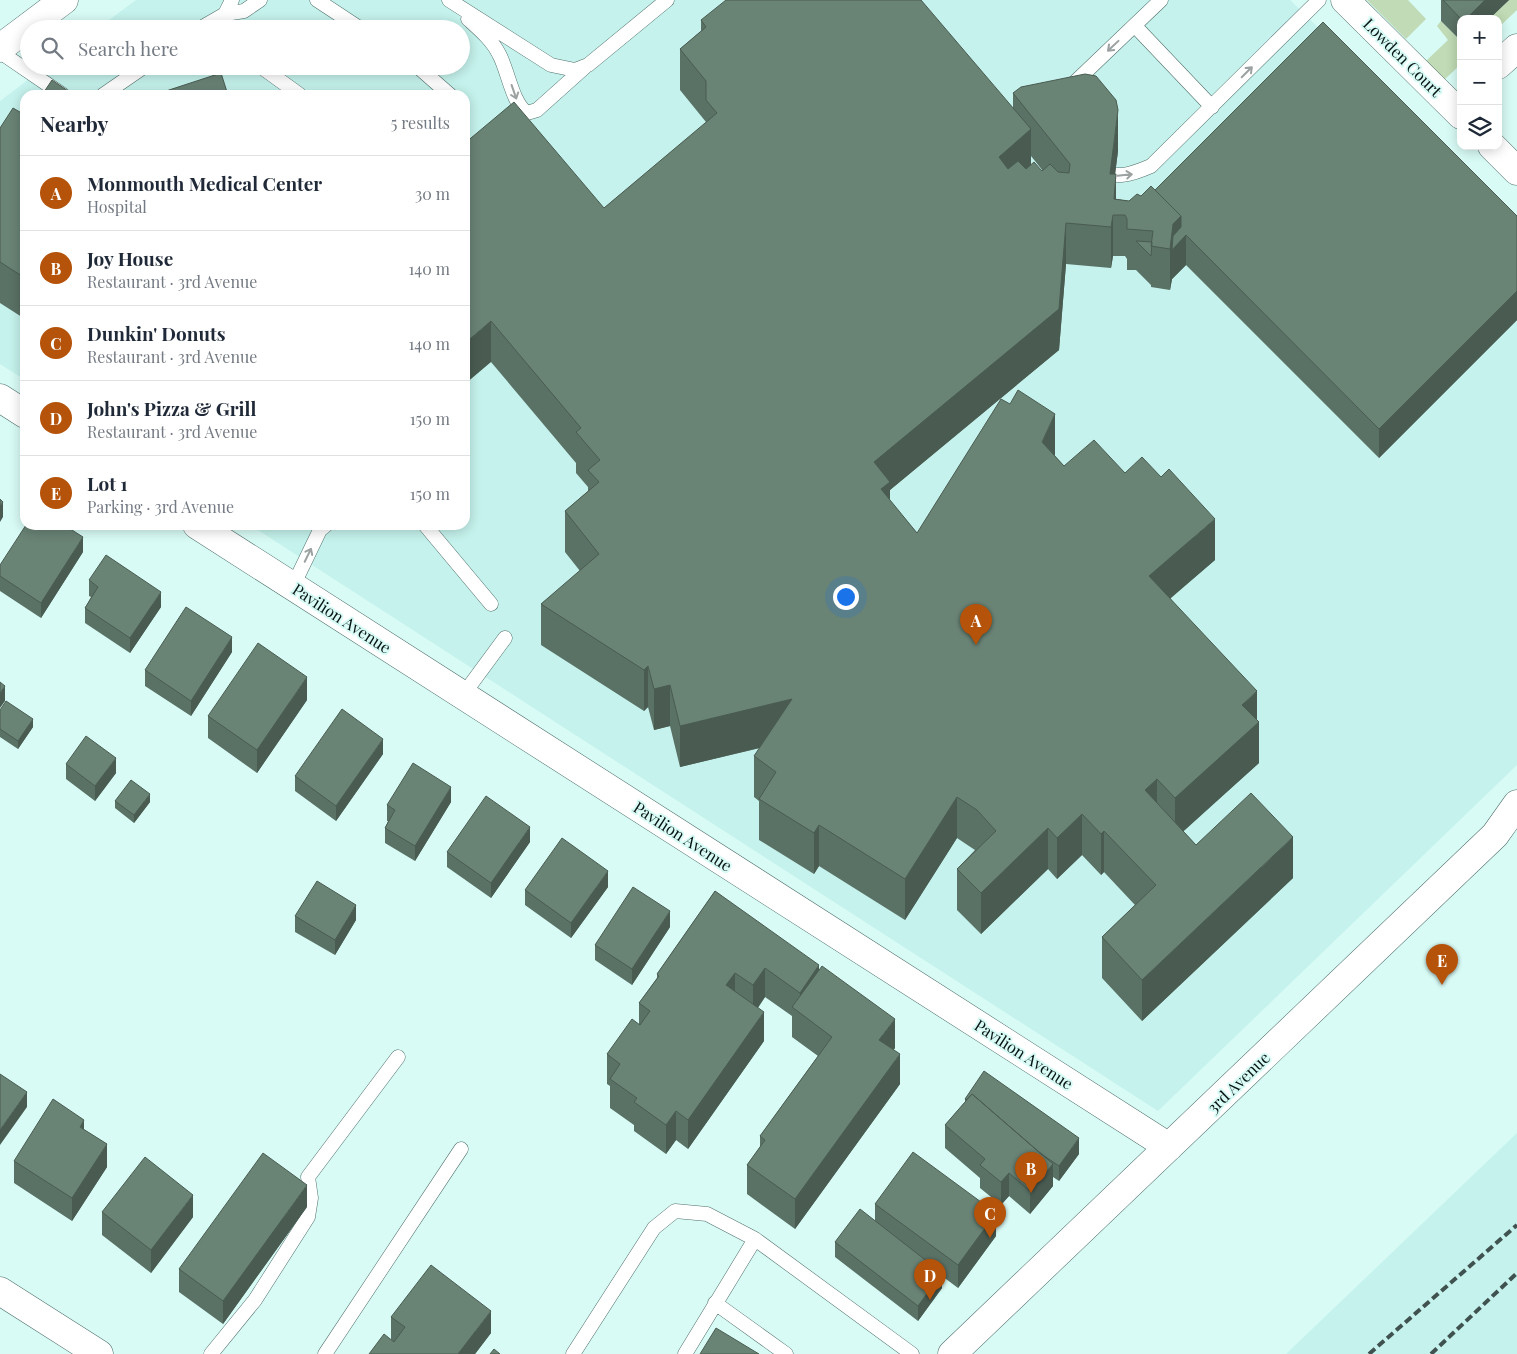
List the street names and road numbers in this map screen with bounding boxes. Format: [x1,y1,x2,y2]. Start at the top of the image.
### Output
street label: Lowden Court [1359,13,1447,101]
street label: Pavilion Avenue [289,578,395,658]
street label: Pavilion Avenue [630,796,736,876]
street label: Pavilion Avenue [971,1014,1077,1094]
street label: 3rd Avenue [1202,1047,1274,1117]

